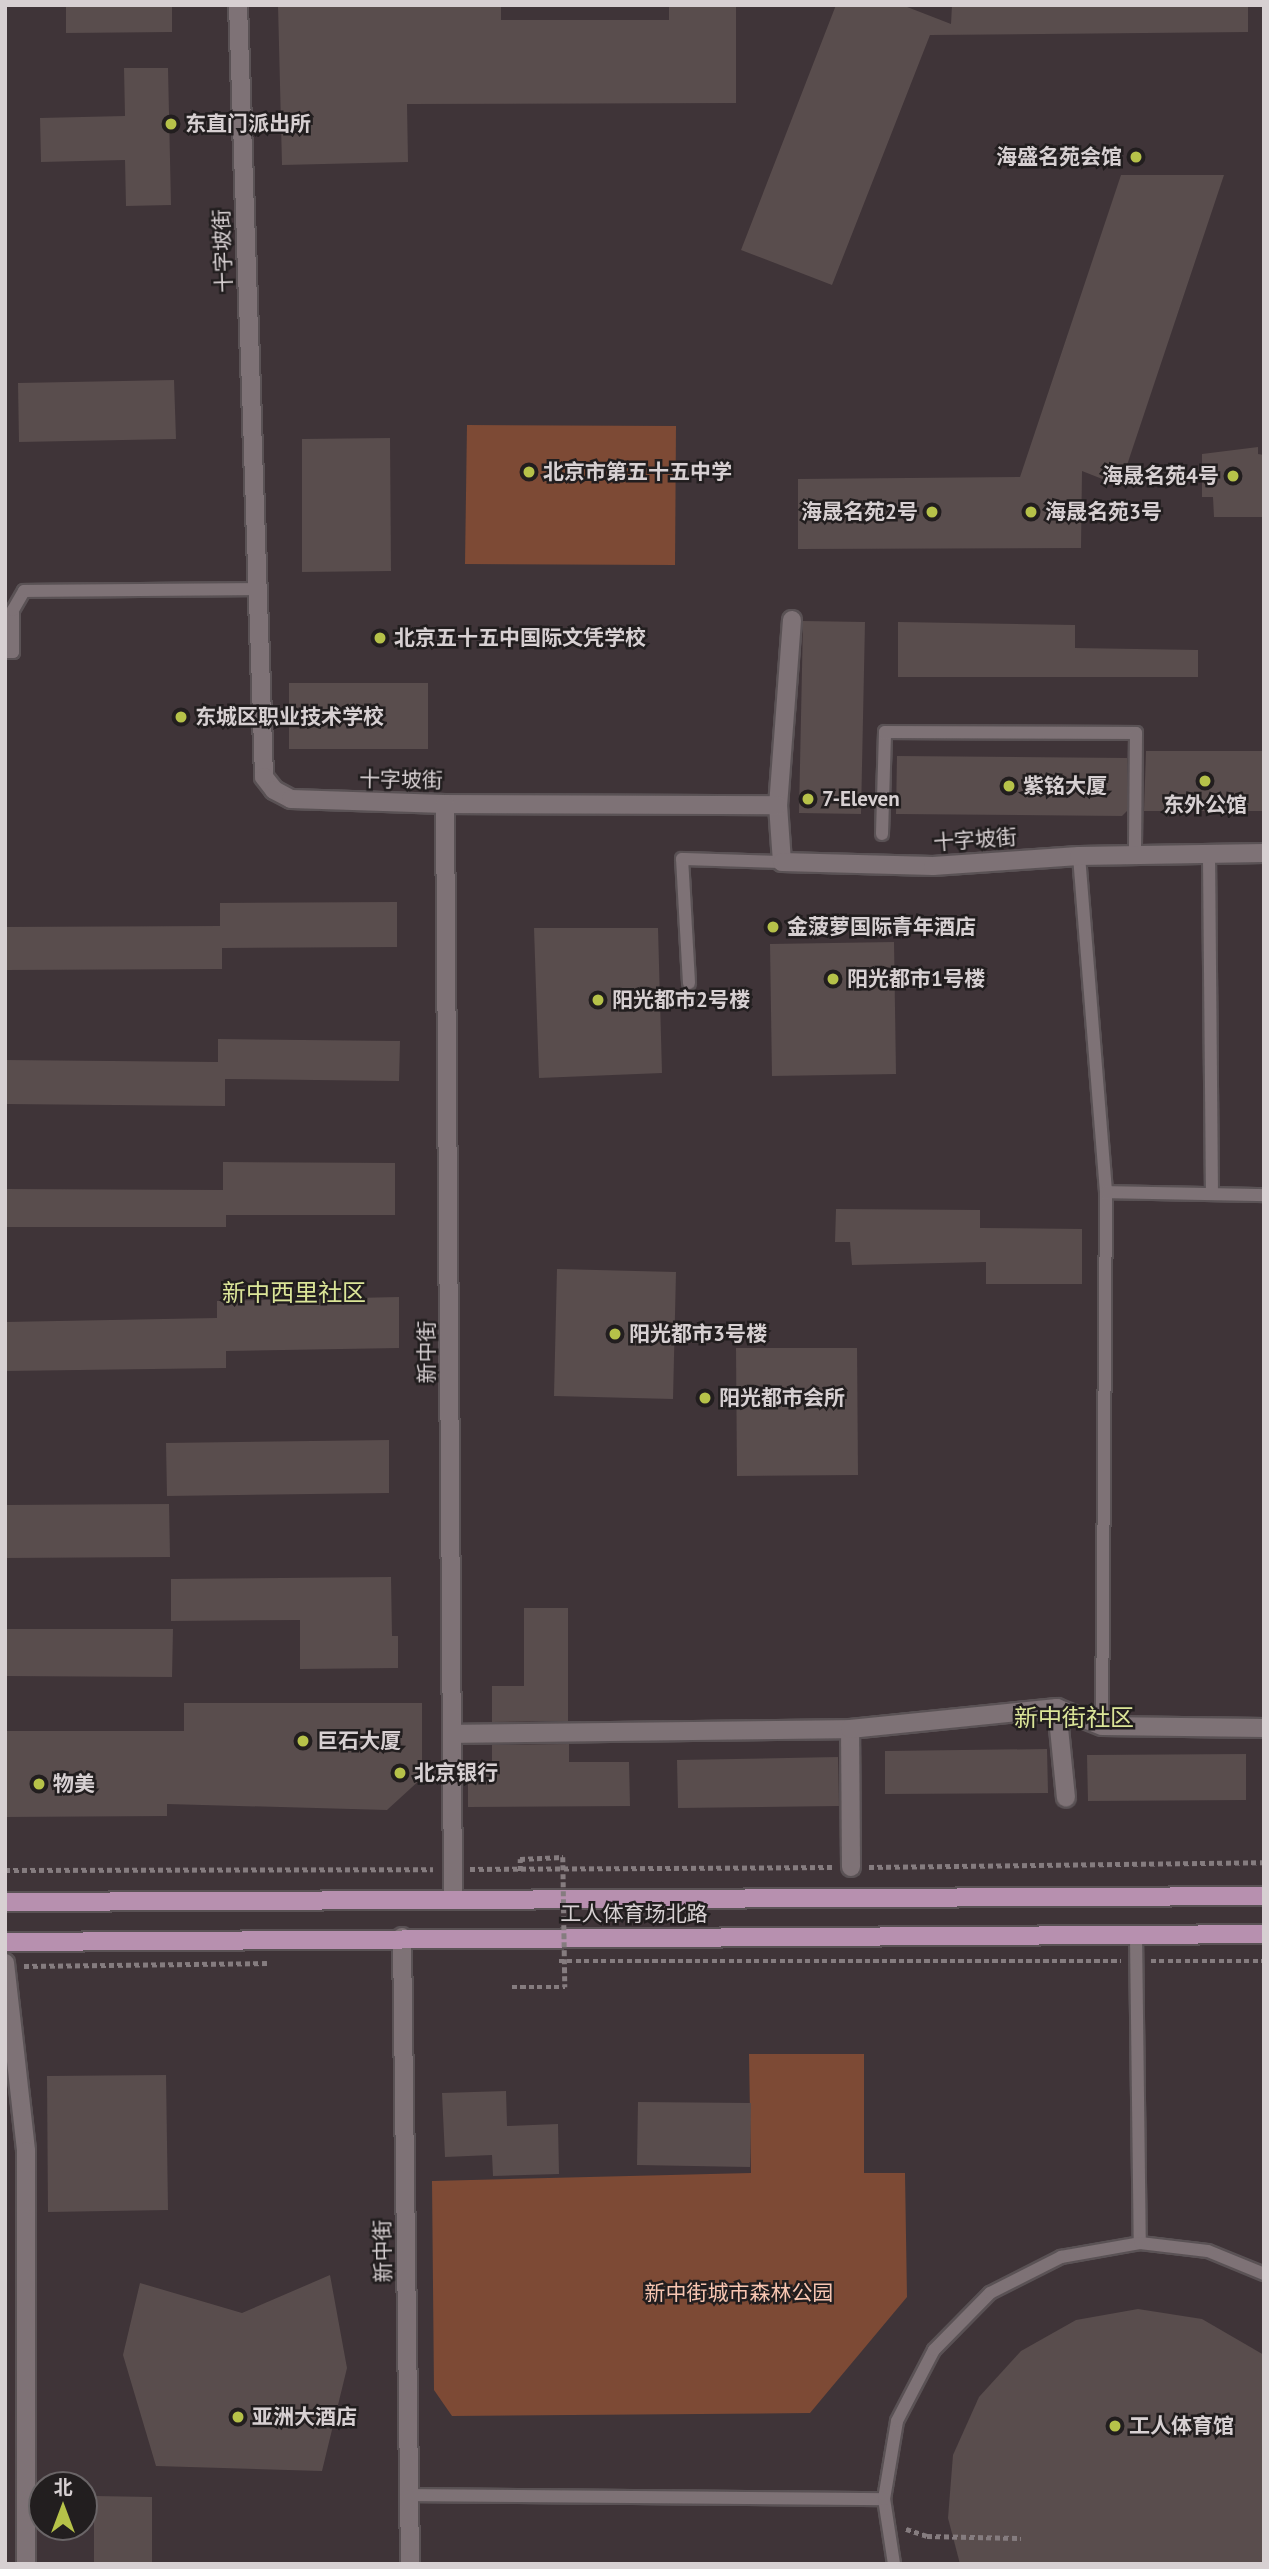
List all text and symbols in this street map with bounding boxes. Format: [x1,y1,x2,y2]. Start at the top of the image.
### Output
place label: 东直门派出所 [185,111,311,137]
marker: 东直门派出所 [163,116,179,132]
place label: 海盛名苑会馆 [996,144,1122,170]
marker: 海盛名苑会馆 [1128,149,1144,165]
street label: 十字坡街 [209,209,237,293]
place label: 北京市第五十五中学 [543,459,732,485]
place label: 海晟名苑4号 [1102,463,1219,489]
marker: 北京市第五十五中学 [521,464,537,480]
marker: 海晟名苑4号 [1225,468,1241,484]
place label: 海晟名苑2号 [801,499,918,525]
place label: 海晟名苑3号 [1045,499,1162,525]
marker: 海晟名苑2号 [924,504,940,520]
marker: 海晟名苑3号 [1023,504,1039,520]
place label: 北京五十五中国际文凭学校 [394,625,646,651]
marker: 北京五十五中国际文凭学校 [372,630,388,646]
place label: 东城区职业技术学校 [195,704,384,730]
marker: 东城区职业技术学校 [173,709,189,725]
street label: 十字坡街 [359,767,443,793]
place label: 紫铭大厦 [1023,773,1107,799]
marker: 东外公馆 [1197,773,1213,789]
marker: 紫铭大厦 [1001,778,1017,794]
place label: 7-Eleven [822,786,900,812]
marker: 7-Eleven [800,791,816,807]
place label: 东外公馆 [1163,792,1247,818]
street label: 十字坡街 [932,825,1018,855]
place label: 金菠萝国际青年酒店 [787,914,976,940]
marker: 金菠萝国际青年酒店 [765,919,781,935]
place label: 阳光都市1号楼 [847,966,985,992]
marker: 阳光都市1号楼 [825,971,841,987]
place label: 阳光都市2号楼 [612,987,750,1013]
marker: 阳光都市2号楼 [590,992,606,1008]
district label: 新中西里社区 [222,1279,366,1307]
street label: 新中街 [414,1321,440,1383]
place label: 阳光都市3号楼 [629,1321,767,1347]
marker: 阳光都市3号楼 [607,1326,623,1342]
place label: 阳光都市会所 [719,1385,845,1411]
marker: 阳光都市会所 [697,1390,713,1406]
district label: 新中街社区 [1014,1704,1134,1732]
place label: 巨石大厦 [317,1728,401,1754]
marker: 巨石大厦 [295,1733,311,1749]
place label: 北京银行 [414,1760,498,1786]
marker: 北京银行 [392,1765,408,1781]
place label: 物美 [53,1771,95,1797]
marker: 物美 [31,1776,47,1792]
street label: 工人体育场北路 [561,1901,707,1927]
street label: 新中街 [370,2219,396,2283]
park label: 新中街城市森林公园 [645,2280,833,2306]
place label: 亚洲大酒店 [252,2404,357,2430]
marker: 亚洲大酒店 [230,2409,246,2425]
place label: 工人体育馆 [1129,2413,1234,2439]
marker: 工人体育馆 [1107,2418,1123,2434]
north arrow [28,2471,98,2541]
text: 北 [53,2475,73,2499]

